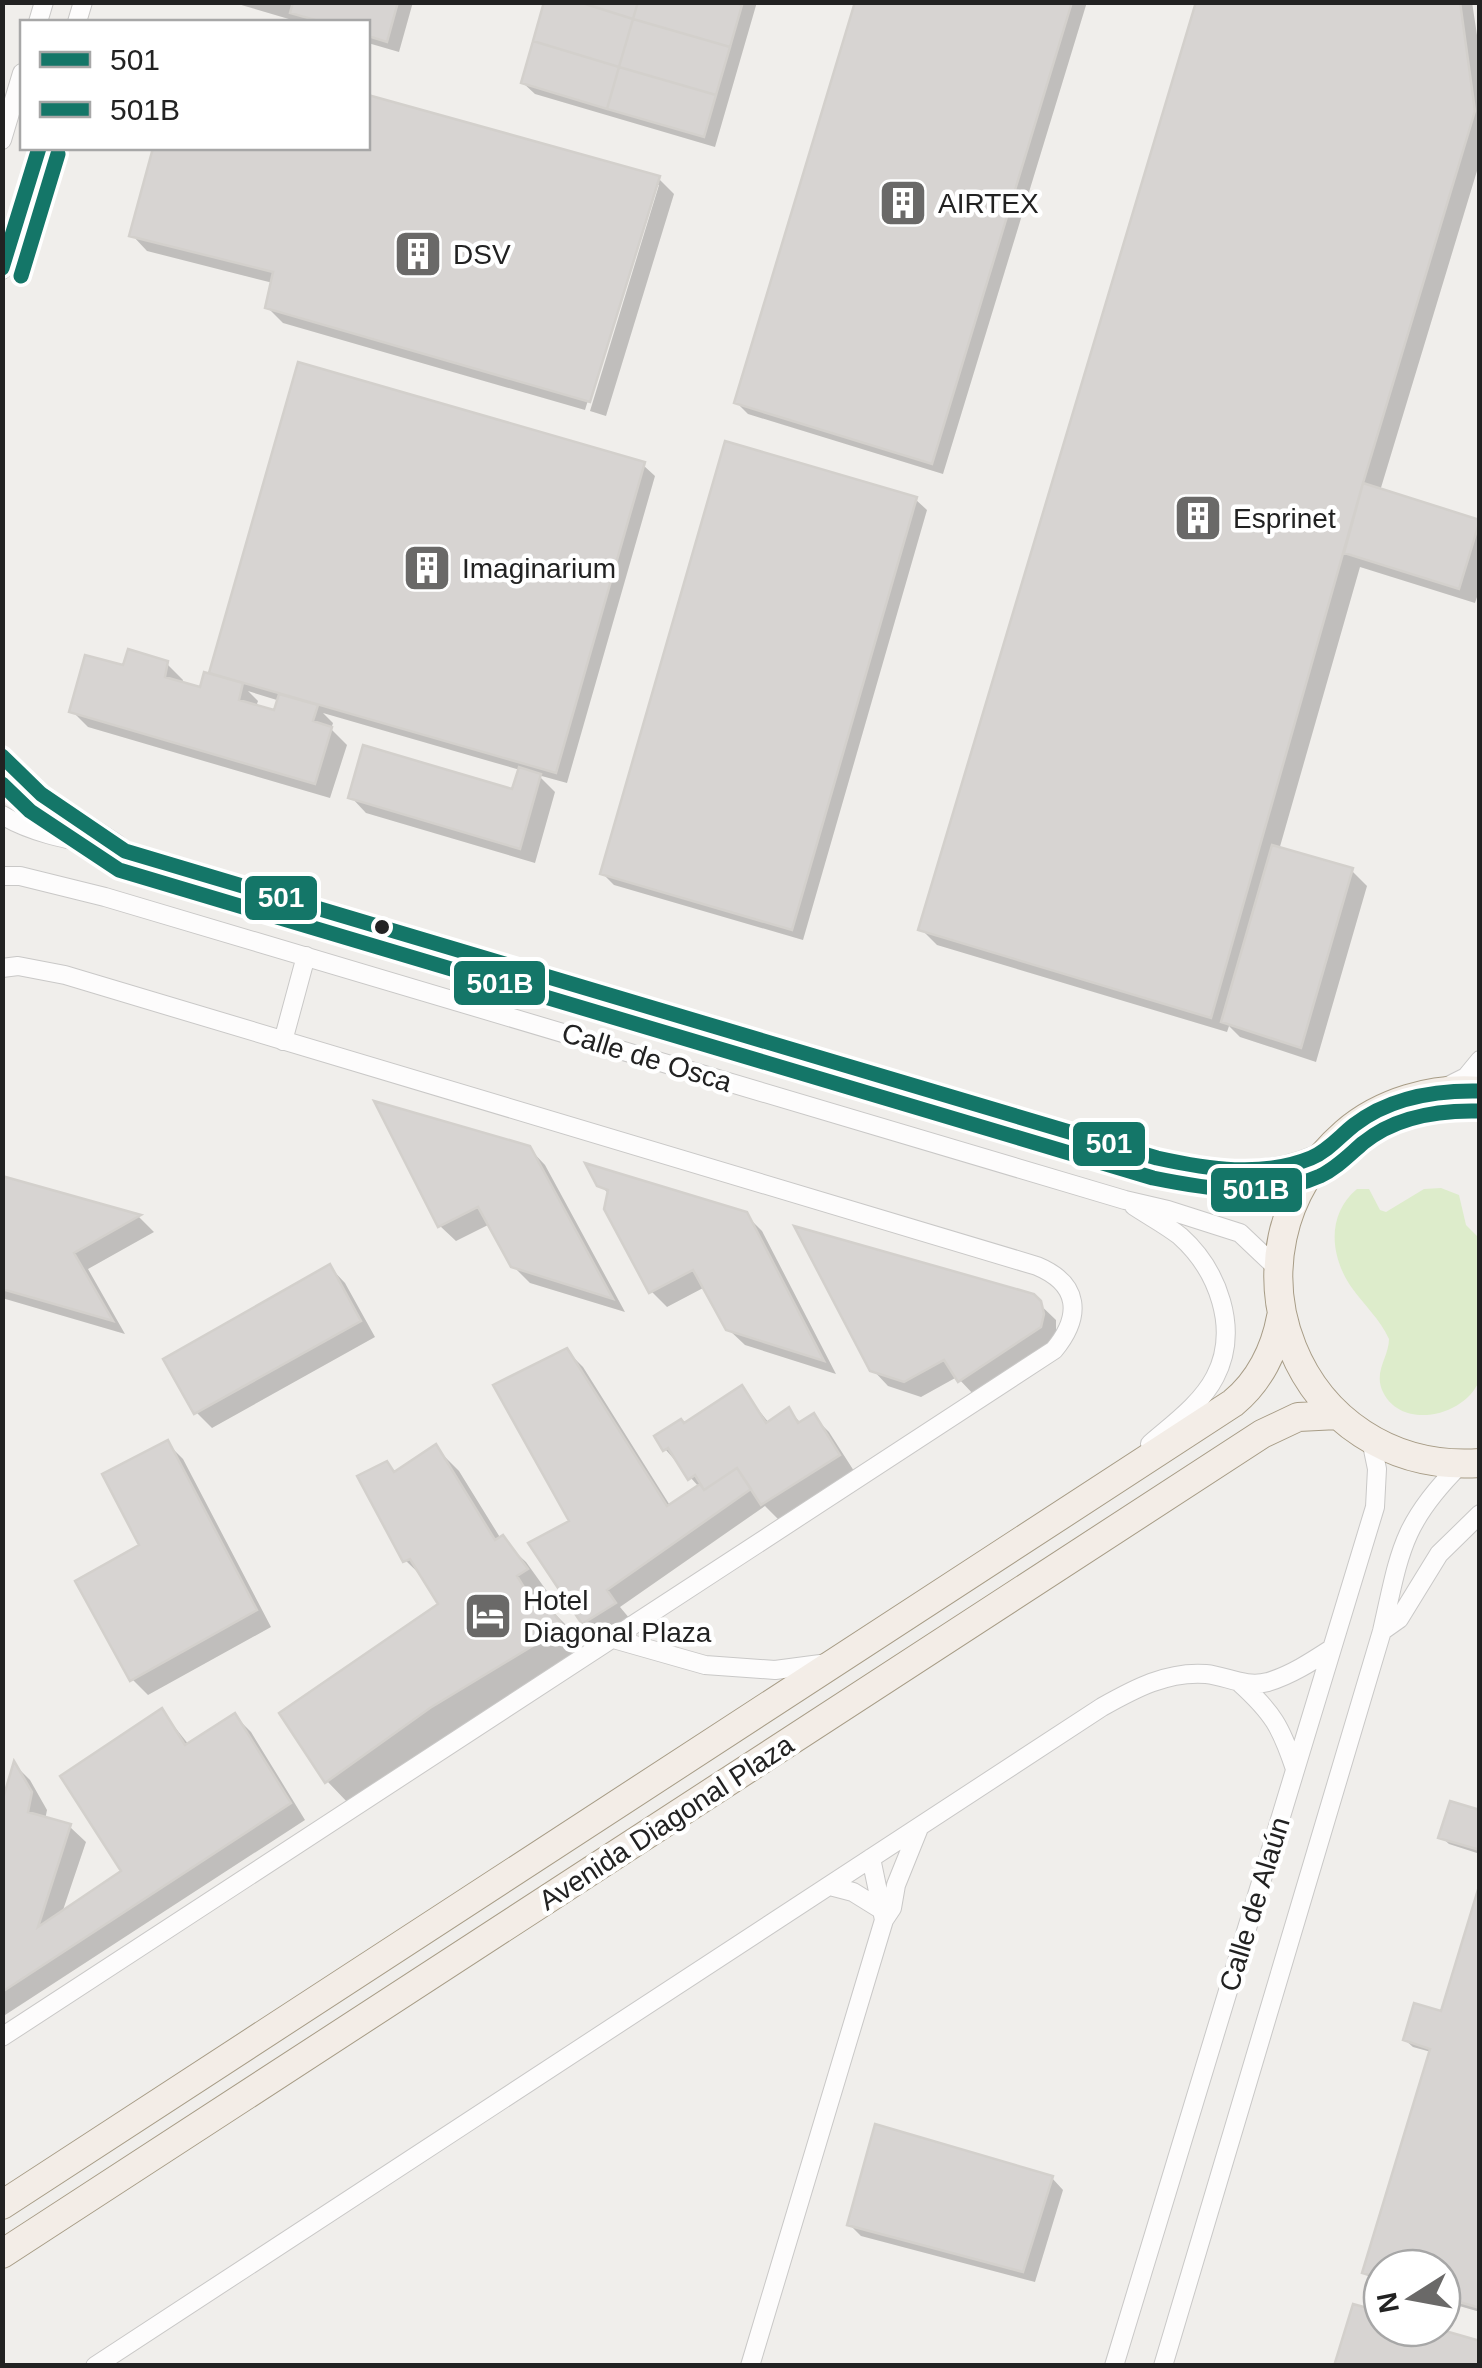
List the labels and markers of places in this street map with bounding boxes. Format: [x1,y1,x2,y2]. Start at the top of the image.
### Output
building icon: AIRTEX [877,177,929,229]
place label: AIRTEX [938,188,1039,219]
building icon: DSV [392,228,444,280]
place label: DSV [453,239,511,270]
building icon: Esprinet [1172,492,1224,544]
place label: Esprinet [1233,503,1336,534]
building icon: Imaginarium [401,542,453,594]
place label: Imaginarium [462,553,616,584]
unlabelled marker [372,917,392,937]
place label: Hotel Diagonal Plaza [523,1585,712,1648]
hotel icon: Hotel Diagonal Plaza [462,1590,514,1642]

